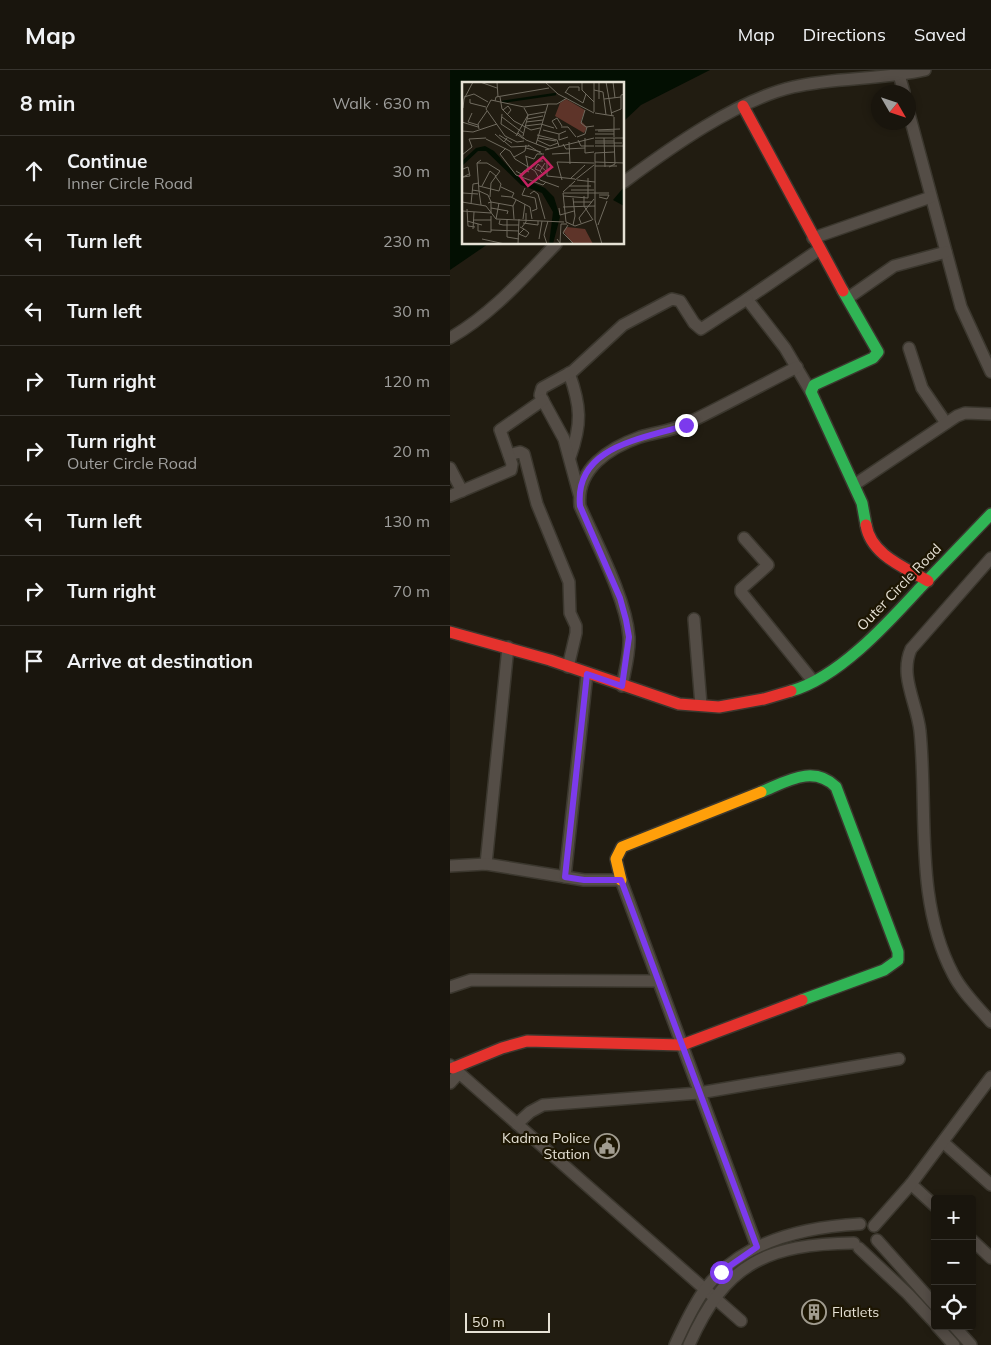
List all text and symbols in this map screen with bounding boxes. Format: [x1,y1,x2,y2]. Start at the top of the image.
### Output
text: Map [25,20,76,50]
text: Map [738,23,775,46]
text: Directions [803,23,886,46]
text: Saved [914,23,966,46]
inset map [462,82,625,245]
north arrow [871,85,916,130]
text: 8 min [20,90,75,116]
text: Walk · 630 m [332,93,430,113]
text: Continue [67,149,147,173]
icon: ahead [20,157,48,185]
text: 30 m [393,161,430,181]
text: Inner Circle Road [67,173,193,193]
icon: left [20,227,48,255]
text: Turn left [67,229,142,253]
text: 230 m [383,231,430,251]
icon: left [20,297,48,325]
text: Turn left [67,299,142,323]
text: 30 m [393,301,430,321]
icon: right [20,367,48,395]
text: Turn right [67,369,156,393]
text: 120 m [383,371,430,391]
route end [675,414,698,437]
text: Turn right [67,429,156,453]
icon: right [20,437,48,465]
text: 20 m [393,441,430,461]
text: Outer Circle Road [67,453,197,473]
icon: left [20,507,48,535]
text: Turn left [67,509,142,533]
text: 130 m [383,511,430,531]
street label: Outer Circle Road [853,540,945,634]
icon: right [20,577,48,605]
text: Turn right [67,579,156,603]
text: 70 m [393,581,430,601]
icon: arrive [20,647,48,675]
text: Arrive at destination [67,649,253,673]
place label: Kadma Police Station [502,1129,590,1163]
public building icon: Kadma Police Station [594,1133,620,1159]
map controls [931,1195,976,1330]
button: + [931,1195,976,1240]
button: − [931,1240,976,1285]
route start [710,1261,733,1284]
button: locate [931,1285,976,1330]
building icon: Flatlets [801,1299,827,1325]
place label: Flatlets [832,1303,879,1321]
scale bar [465,1310,550,1333]
text: 50 m [472,1313,505,1331]

